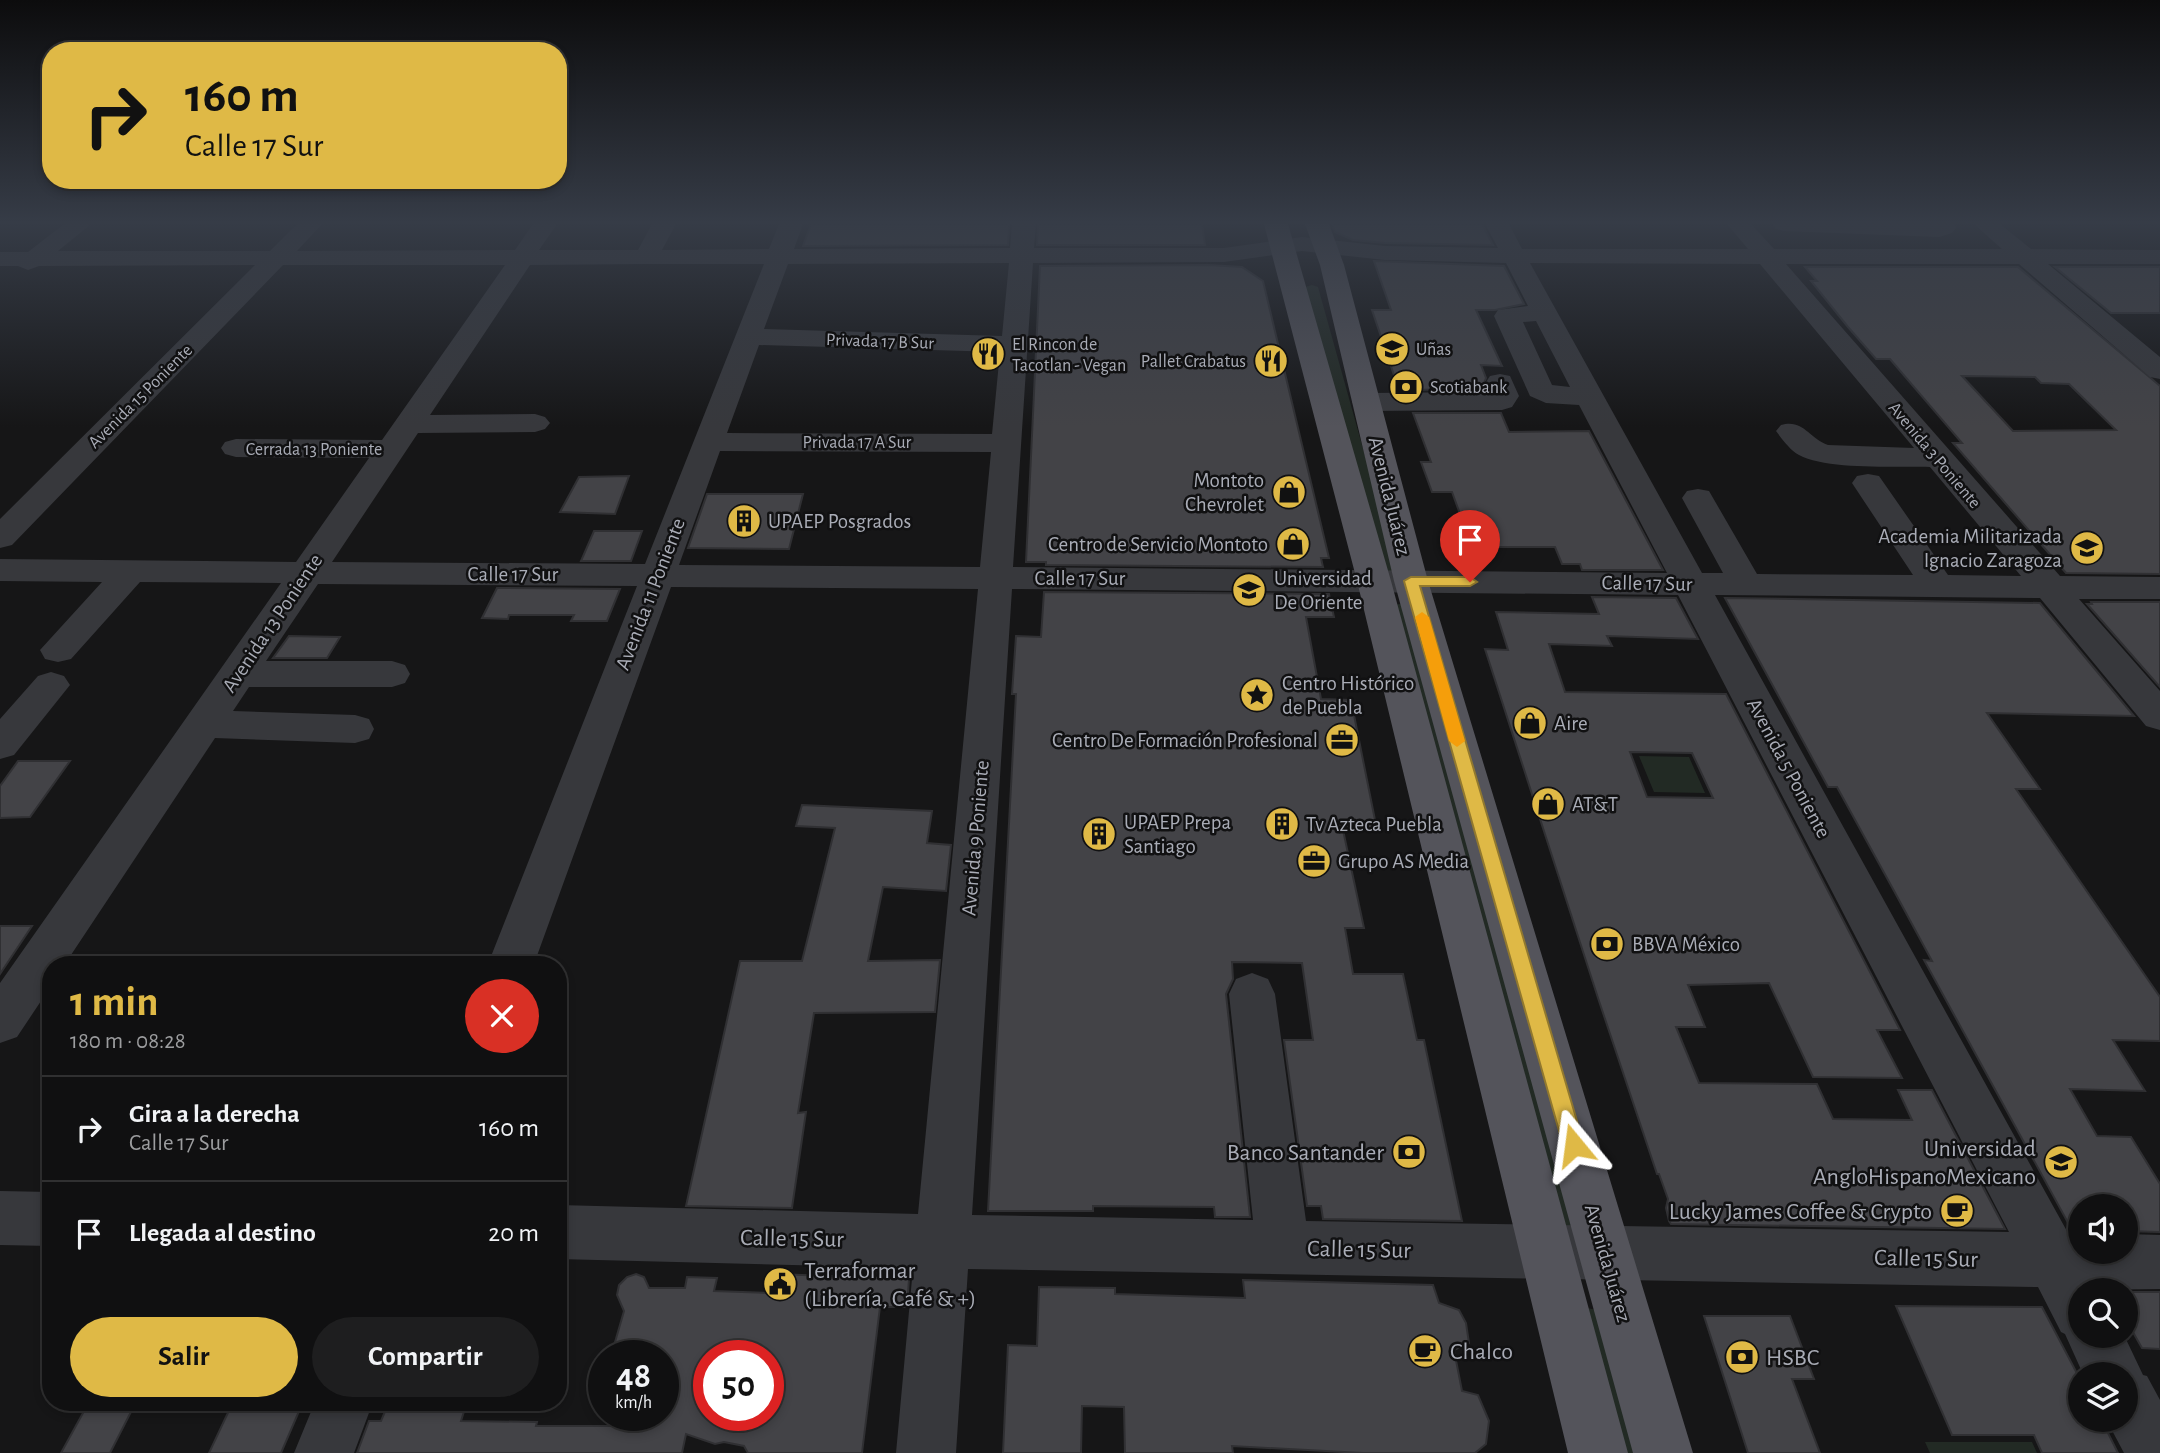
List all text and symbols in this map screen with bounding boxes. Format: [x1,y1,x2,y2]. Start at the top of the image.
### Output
icon: right [70,70,161,161]
text: 160 m [185,72,299,121]
text: Calle 17 Sur [185,130,323,162]
school or university icon: Uñas [1373,330,1411,368]
street label: Privada 17 B Sur [826,331,934,353]
restaurant icon: El Rincon de Tacotlan - Vegan [969,335,1007,373]
place label: El Rincon de Tacotlan - Vegan [1012,336,1126,375]
street label: Avenida 15 Poniente [85,341,196,452]
place label: Uñas [1416,341,1451,359]
restaurant icon: Pallet Crabatus [1252,342,1290,380]
place label: Pallet Crabatus [1141,353,1246,371]
bank icon: Scotiabank [1387,368,1425,406]
place label: Scotiabank [1430,379,1508,397]
street label: Avenida 3 Poniente [1885,399,1984,512]
street label: Privada 17 A Sur [803,434,912,452]
street label: Avenida Juárez [1365,435,1414,558]
street label: Cerrada 13 Poniente [246,441,382,459]
place label: Montoto Chevrolet [1185,470,1264,515]
shop icon: Montoto Chevrolet [1270,473,1308,511]
building icon: UPAEP Posgrados [725,502,763,540]
pin [1440,510,1500,582]
place label: UPAEP Posgrados [768,511,911,532]
street label: Avenida 11 Poniente [612,515,689,673]
icon: arrive [1451,521,1489,559]
shop icon: Centro de Servicio Montoto [1274,525,1312,563]
place label: Academia Militarizada Ignacio Zaragoza [1878,526,2062,571]
school or university icon: Academia Militarizada Ignacio Zaragoza [2068,529,2106,567]
place label: Centro de Servicio Montoto [1048,534,1268,555]
street label: Avenida 13 Poniente [218,550,326,696]
street label: Calle 17 Sur [468,564,559,585]
street label: Calle 17 Sur [1035,568,1126,589]
place label: Universidad De Oriente [1274,568,1372,613]
school or university icon: Universidad De Oriente [1230,571,1268,609]
street label: Calle 17 Sur [1601,572,1693,595]
place label: Centro Histórico de Puebla [1282,673,1414,718]
place icon: Centro Histórico de Puebla [1238,676,1276,714]
street label: Avenida 5 Poniente [1743,695,1834,842]
shop icon: Aire [1511,704,1549,742]
place label: Aire [1554,713,1588,734]
office icon: Centro De Formación Profesional [1323,721,1361,759]
place label: Centro De Formación Profesional [1052,730,1318,751]
street label: Avenida 9 Poniente [958,759,993,917]
shop icon: AT&T [1529,785,1567,823]
place label: AT&T [1572,794,1618,815]
building icon: Tv Azteca Puebla [1263,805,1301,843]
place label: UPAEP Prepa Santiago [1124,812,1231,857]
place label: Tv Azteca Puebla [1306,814,1442,835]
building icon: UPAEP Prepa Santiago [1080,815,1118,853]
office icon: Grupo AS Media [1295,842,1333,880]
place label: Grupo AS Media [1338,851,1469,872]
bank icon: BBVA México [1588,925,1626,963]
place label: BBVA México [1632,934,1740,955]
button: close [465,979,539,1053]
text: 1 min [70,981,159,1023]
text: 180 m · 08:28 [70,1030,186,1053]
text: Gira a la derecha [129,1101,300,1127]
position arrow [1537,1108,1611,1182]
icon: right [70,1110,108,1148]
text: 160 m [479,1115,539,1141]
text: Calle 17 Sur [129,1132,228,1155]
bank icon: Banco Santander [1390,1133,1428,1171]
place label: Universidad AngloHispanoMexicano [1813,1137,2036,1189]
place label: Banco Santander [1227,1141,1384,1165]
school or university icon: Universidad AngloHispanoMexicano [2042,1143,2080,1181]
cafe icon: Lucky James Coffee & Crypto [1938,1192,1976,1230]
map controls [2068,1194,2138,1432]
button: sound [2068,1194,2138,1264]
place label: Lucky James Coffee & Crypto [1669,1200,1932,1224]
street label: Avenida Juárez [1581,1202,1634,1324]
icon: arrive [70,1215,108,1253]
text: Llegada al destino [129,1220,316,1246]
text: 20 m [488,1220,539,1246]
street label: Calle 15 Sur [740,1226,844,1252]
street label: Calle 15 Sur [1307,1237,1411,1263]
street label: Calle 15 Sur [1874,1246,1978,1272]
place label: Terraformar (Librería, Café & +) [804,1259,976,1311]
public building icon: Terraformar (Librería, Café & +) [761,1265,799,1303]
button: search [2068,1278,2138,1348]
button: Salir [70,1317,298,1397]
button: Compartir [312,1317,539,1397]
cafe icon: Chalco [1406,1332,1444,1370]
bank icon: HSBC [1723,1338,1761,1376]
speed limit sign: 50 [693,1340,784,1431]
place label: Chalco [1450,1340,1513,1364]
place label: HSBC [1766,1346,1819,1370]
text: 48 [616,1359,651,1394]
button: layers [2068,1362,2138,1432]
text: km/h [615,1394,652,1412]

